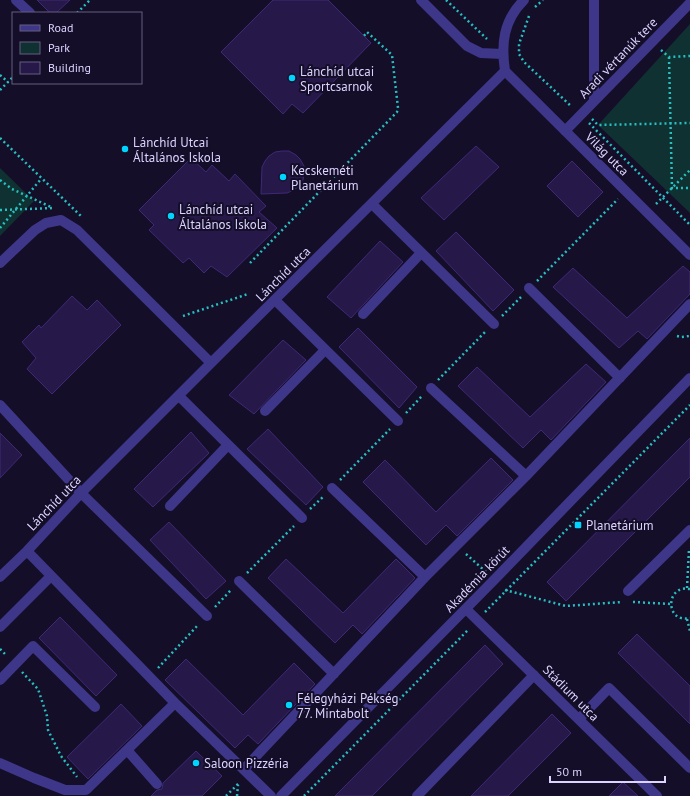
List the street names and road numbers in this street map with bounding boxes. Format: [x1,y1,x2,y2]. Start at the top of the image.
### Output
street label: Aradi vértanúk tere [575,14,661,102]
street label: Világ utca [581,128,633,180]
street label: Lánchíd utca [252,243,314,305]
street label: Lánchíd utca [23,472,85,534]
street label: Akadémia körút [441,541,514,616]
street label: Stádium utca [539,661,603,725]

